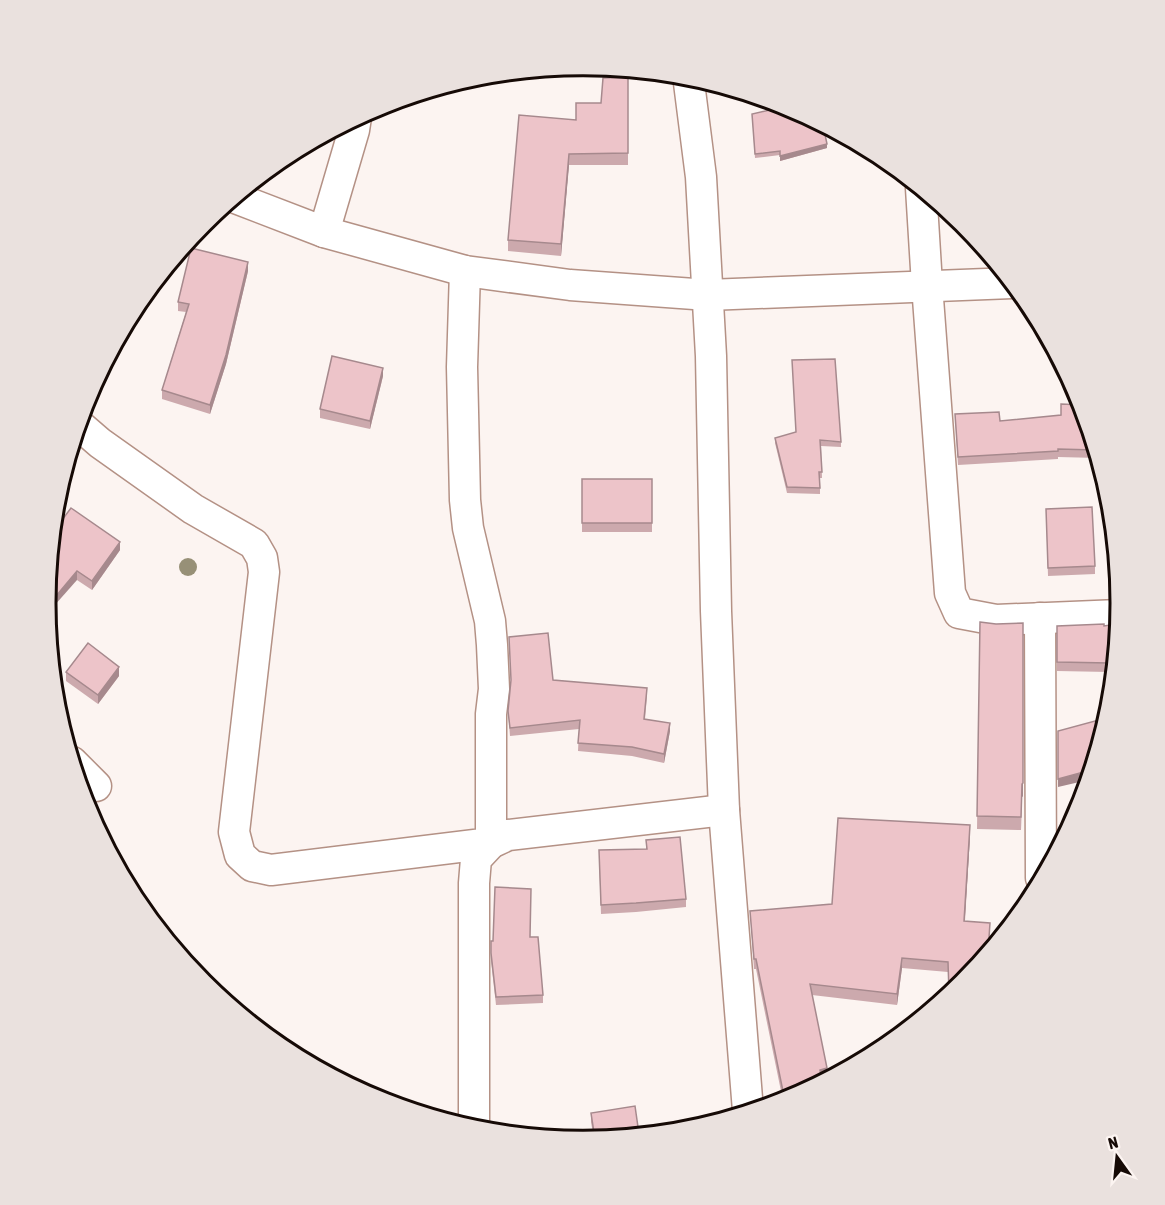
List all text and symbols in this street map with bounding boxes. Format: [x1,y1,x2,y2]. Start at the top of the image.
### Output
north arrow [1087,1127,1147,1187]
text: N [1106,1133,1120,1152]

